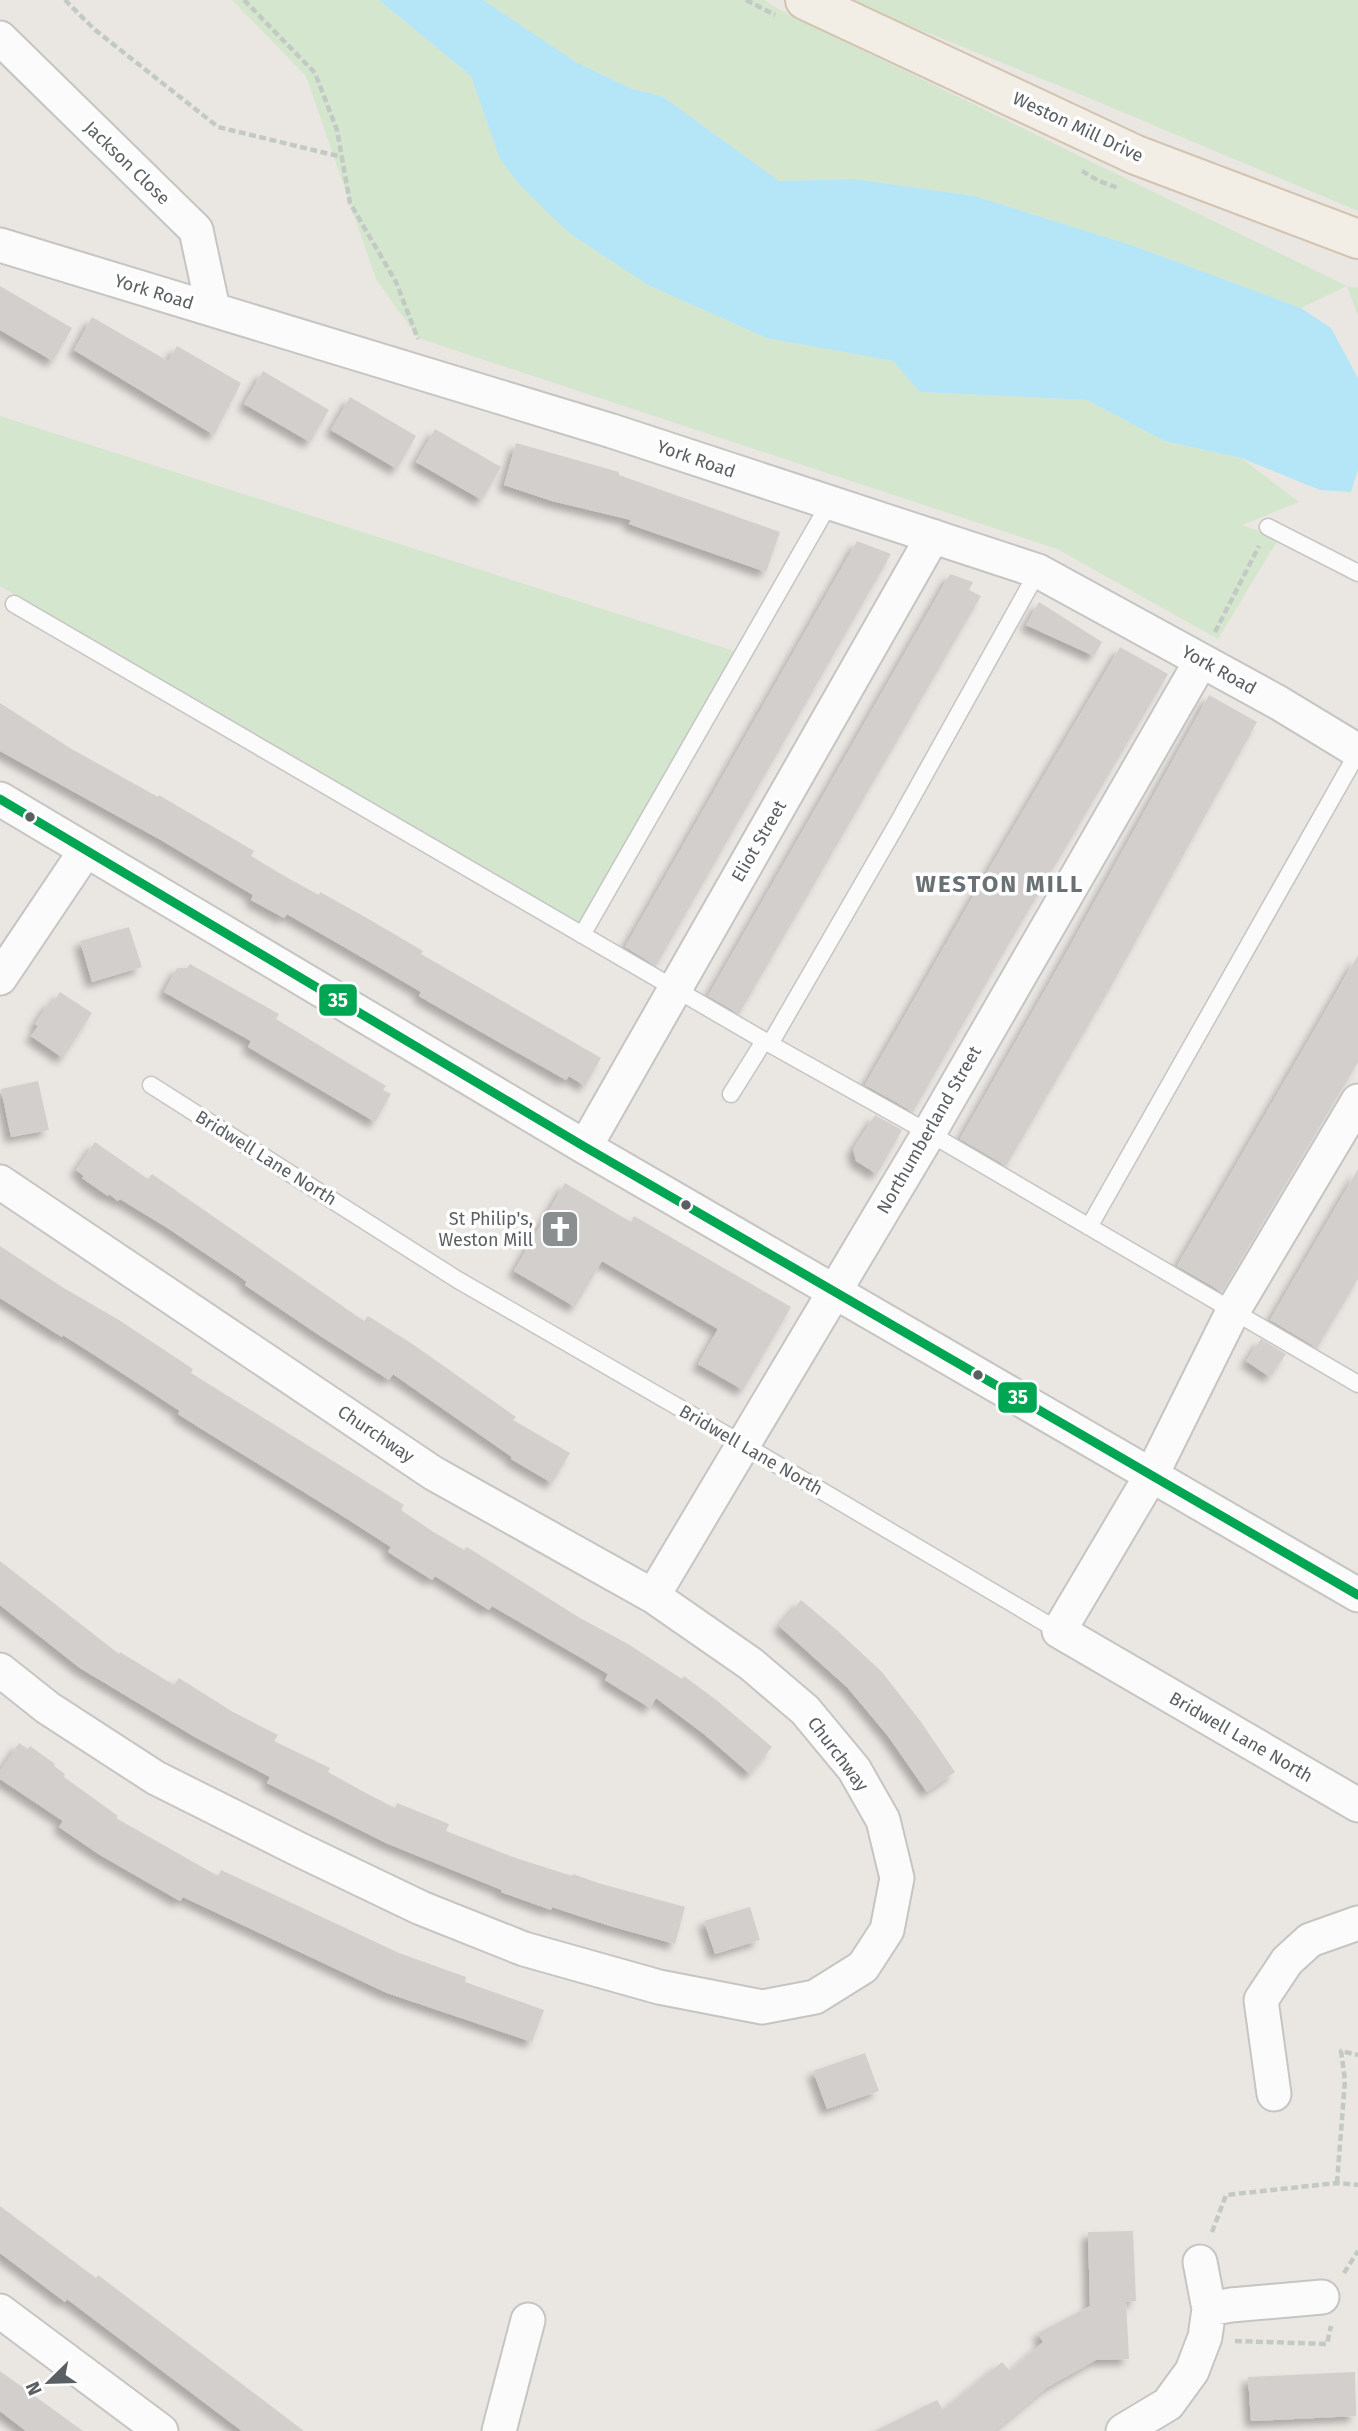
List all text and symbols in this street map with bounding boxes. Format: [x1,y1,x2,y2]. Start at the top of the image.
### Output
street label: Weston Mill Drive [1009,87,1147,167]
street label: Jackson Close [79,117,175,209]
street label: York Road [112,270,196,314]
street label: York Road [654,435,738,483]
street label: York Road [1178,641,1260,699]
street label: Eliot Street [727,796,791,886]
unlabelled marker [23,810,37,824]
district label: WESTON MILL [916,870,1084,898]
line badge: 35 [318,983,358,1017]
text: 35 [327,989,348,1012]
street label: Northumberland Street [872,1042,986,1218]
street label: Bridwell Lane North [191,1106,341,1210]
unlabelled marker [679,1198,693,1212]
place label: St Philip's, Weston Mill [438,1208,533,1251]
church icon: St Philip's, Weston Mill [539,1208,581,1250]
unlabelled marker [971,1368,985,1382]
line badge: 35 [997,1381,1038,1414]
text: 35 [1007,1386,1028,1409]
street label: Churchway [334,1400,419,1468]
street label: Bridwell Lane North [675,1400,827,1500]
street label: Bridwell Lane North [1165,1687,1317,1787]
street label: Churchway [803,1712,873,1796]
north arrow [14,2347,84,2417]
text: N [21,2378,47,2399]

